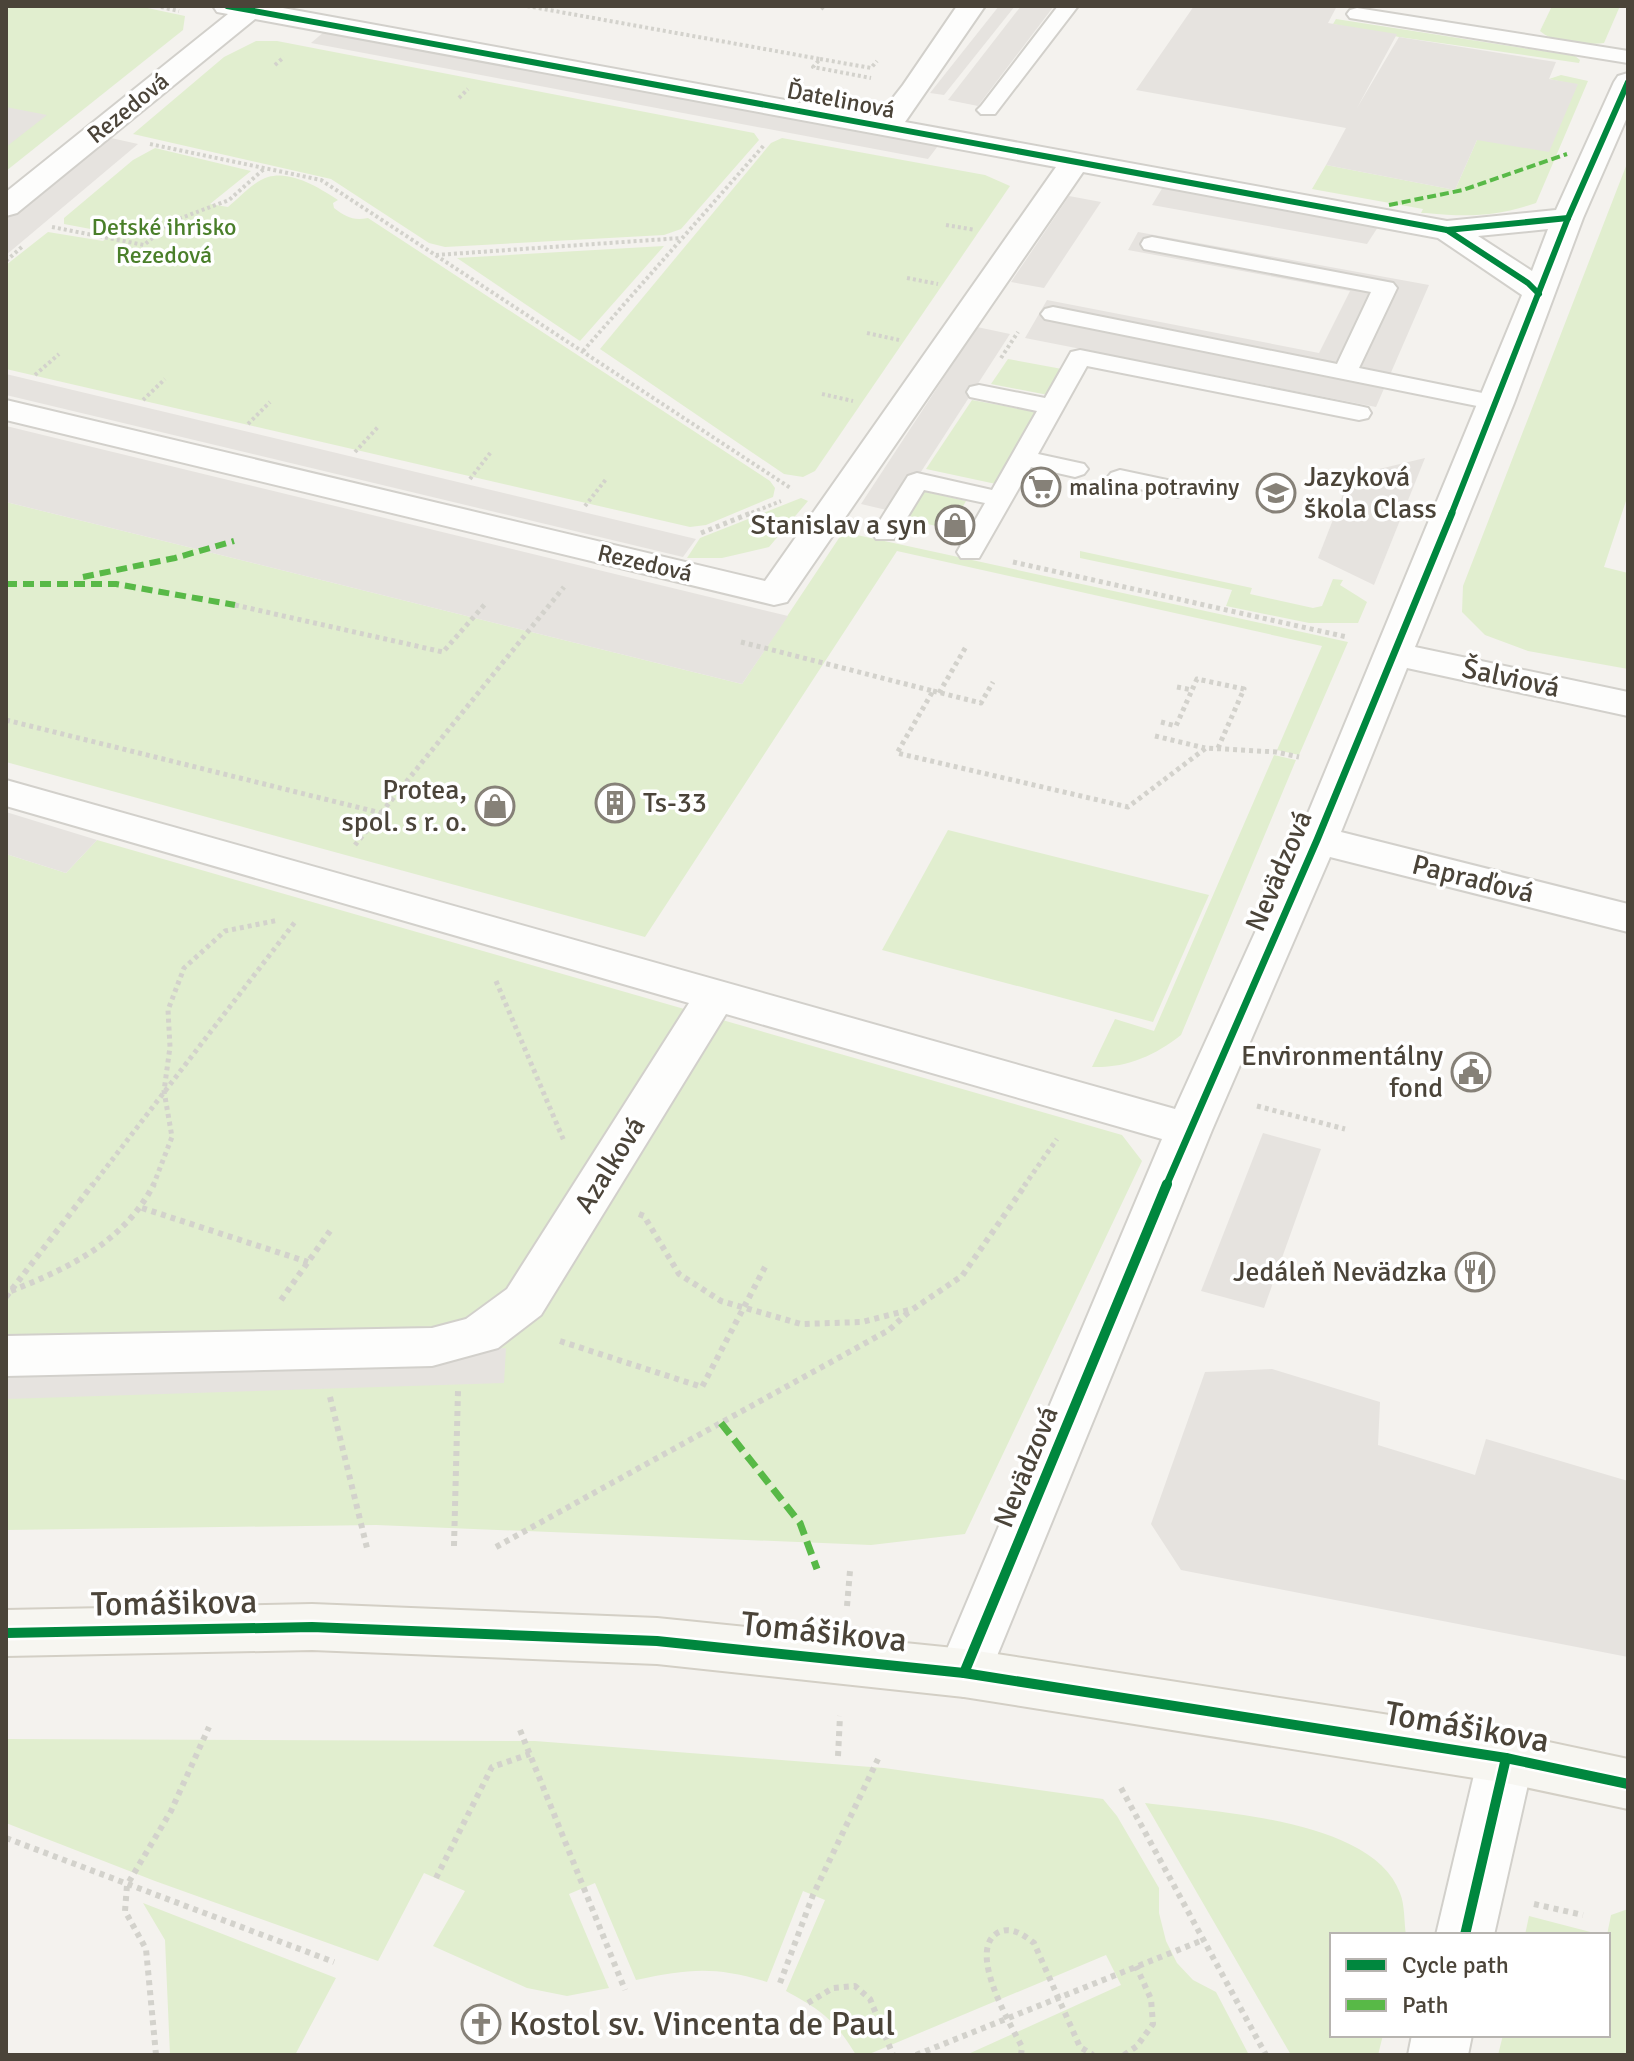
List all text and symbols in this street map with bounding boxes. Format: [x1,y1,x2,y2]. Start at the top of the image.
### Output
street label: Rezedová [81,66,175,150]
street label: Ďatelinová [785,75,897,125]
park label: Detské ihrisko Rezedová [91,212,237,270]
place label: Jazyková škola Class [1304,460,1437,526]
supermarket icon: malina potraviny [1020,466,1062,508]
place label: malina potraviny [1069,472,1239,502]
school or university icon: Jazyková škola Class [1255,472,1297,514]
shop icon: Stanislav a syn [934,504,976,546]
place label: Stanislav a syn [750,508,927,542]
street label: Rezedová [595,538,695,588]
street label: Šalviová [1459,651,1563,705]
place label: Protea, spol. s r. o. [342,773,467,839]
building icon: Ts-33 [594,782,636,824]
shop icon: Protea, spol. s r. o. [474,785,516,827]
place label: Ts-33 [643,786,707,820]
street label: Nevädzová [1238,806,1320,936]
street label: Papraďová [1408,847,1538,911]
place label: Environmentálny fond [1241,1039,1443,1105]
public building icon: Environmentálny fond [1450,1051,1492,1093]
street label: Azalková [567,1111,653,1219]
restaurant icon: Jedáleň Nevädzka [1454,1251,1496,1293]
place label: Jedáleň Nevädzka [1233,1255,1447,1289]
street label: Nevädzová [986,1401,1066,1533]
street label: Tomášikova [90,1581,258,1625]
street label: Tomášikova [739,1602,909,1662]
street label: Tomášikova [1381,1692,1553,1762]
legend [1330,1933,1610,2037]
text: Cycle path [1402,1950,1509,1980]
text: Path [1402,1990,1448,2020]
church icon: Kostol sv. Vincenta de Paul [460,2003,502,2045]
place label: Kostol sv. Vincenta de Paul [509,2003,895,2045]

